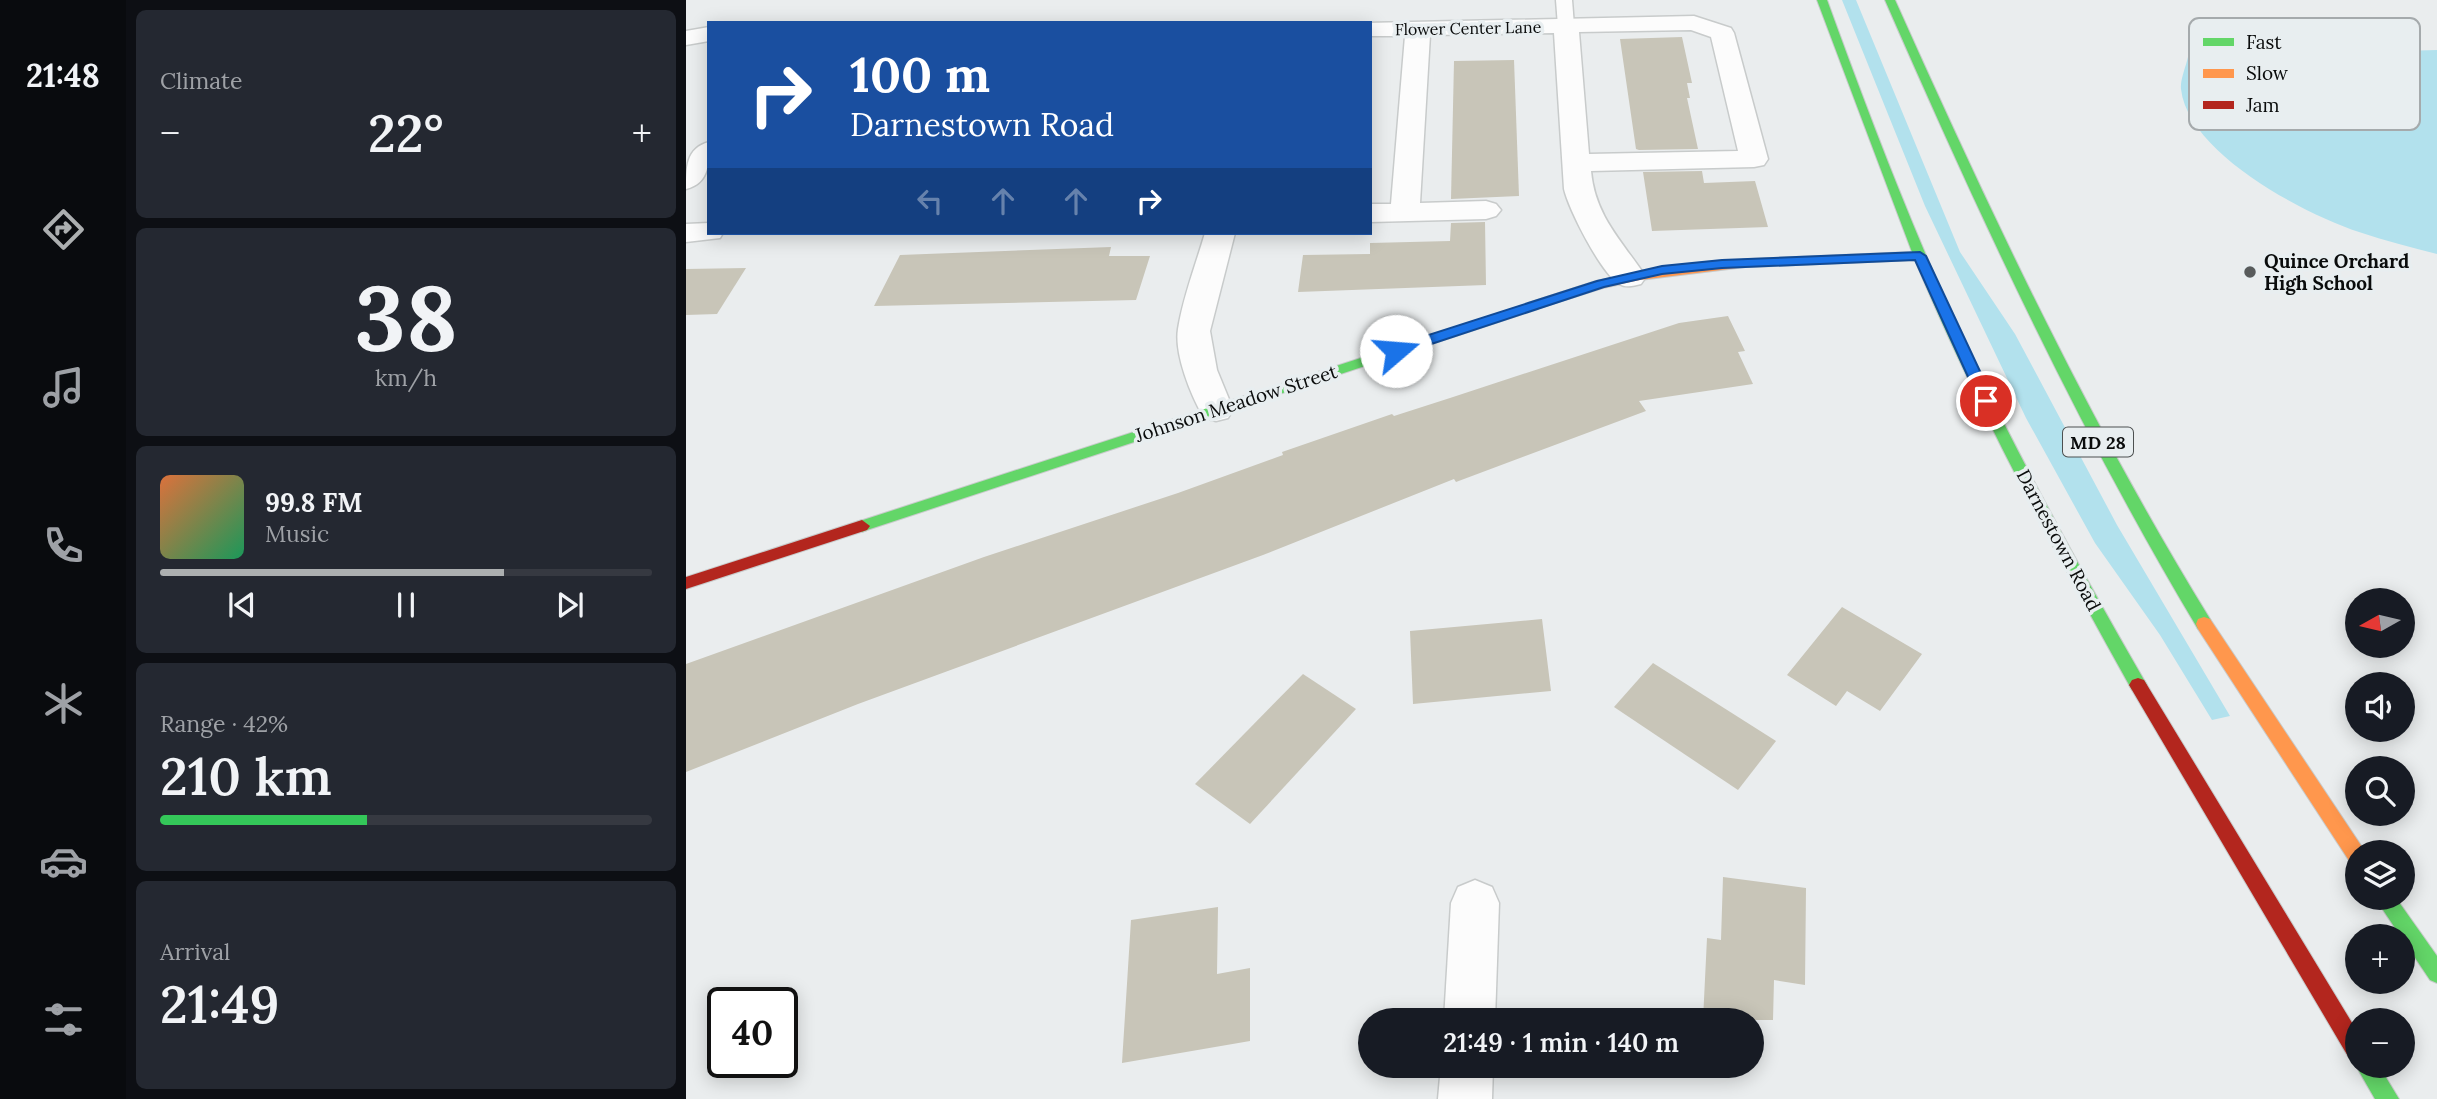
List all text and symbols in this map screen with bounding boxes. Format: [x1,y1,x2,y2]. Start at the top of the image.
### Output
street label: Flower Center Lane [1395,17,1542,39]
legend [2189,18,2420,130]
text: Fast [2246,30,2282,54]
text: 100 m [850,43,990,105]
icon: right [735,49,826,140]
text: 21:48 [26,55,100,96]
text: Slow [2246,61,2289,85]
text: Climate [160,66,242,95]
text: Jam [2245,93,2280,117]
text: 22° [368,100,444,166]
text: Darnestown Road [850,104,1114,145]
text: − [160,109,180,157]
text: + [632,109,652,157]
icon: left [911,182,949,220]
icon: ahead [984,182,1022,220]
icon: ahead [1057,182,1095,220]
icon: right [1130,182,1168,220]
icon: directions [39,205,88,254]
place label: Quince Orchard High School [2264,249,2409,295]
text: 38 [354,259,458,376]
marker: Quince Orchard High School [2242,264,2258,280]
position arrow [1359,314,1433,388]
street label: Johnson Meadow Street [1131,359,1341,447]
icon: music [39,363,88,412]
text: km/h [375,363,437,392]
pin [1956,371,2016,431]
icon: arrive [1967,382,2005,420]
road number: MD 28 [2063,428,2133,457]
street label: Darnestown Road [2012,465,2106,615]
text: 99.8 FM [265,486,362,519]
text: Music [265,519,329,548]
icon: phone [39,521,88,570]
icon: previous [223,586,261,624]
icon: pause [387,586,425,624]
icon: next [551,586,589,624]
north arrow [2345,588,2415,658]
map controls [2345,588,2415,1078]
button: sound [2345,672,2415,742]
icon: climate [39,679,88,728]
text: Range · 42% [160,709,288,738]
text: 210 km [160,743,332,809]
button: search [2345,756,2415,826]
icon: car [39,837,88,886]
button: layers [2345,840,2415,910]
button: + [2345,924,2415,994]
text: Arrival [160,937,230,966]
text: 21:49 [160,971,280,1037]
speed limit sign: 40 [707,987,798,1078]
icon: filters [39,995,88,1044]
button: − [2345,1008,2415,1078]
text: 21:49 · 1 min · 140 m [1443,1026,1679,1059]

